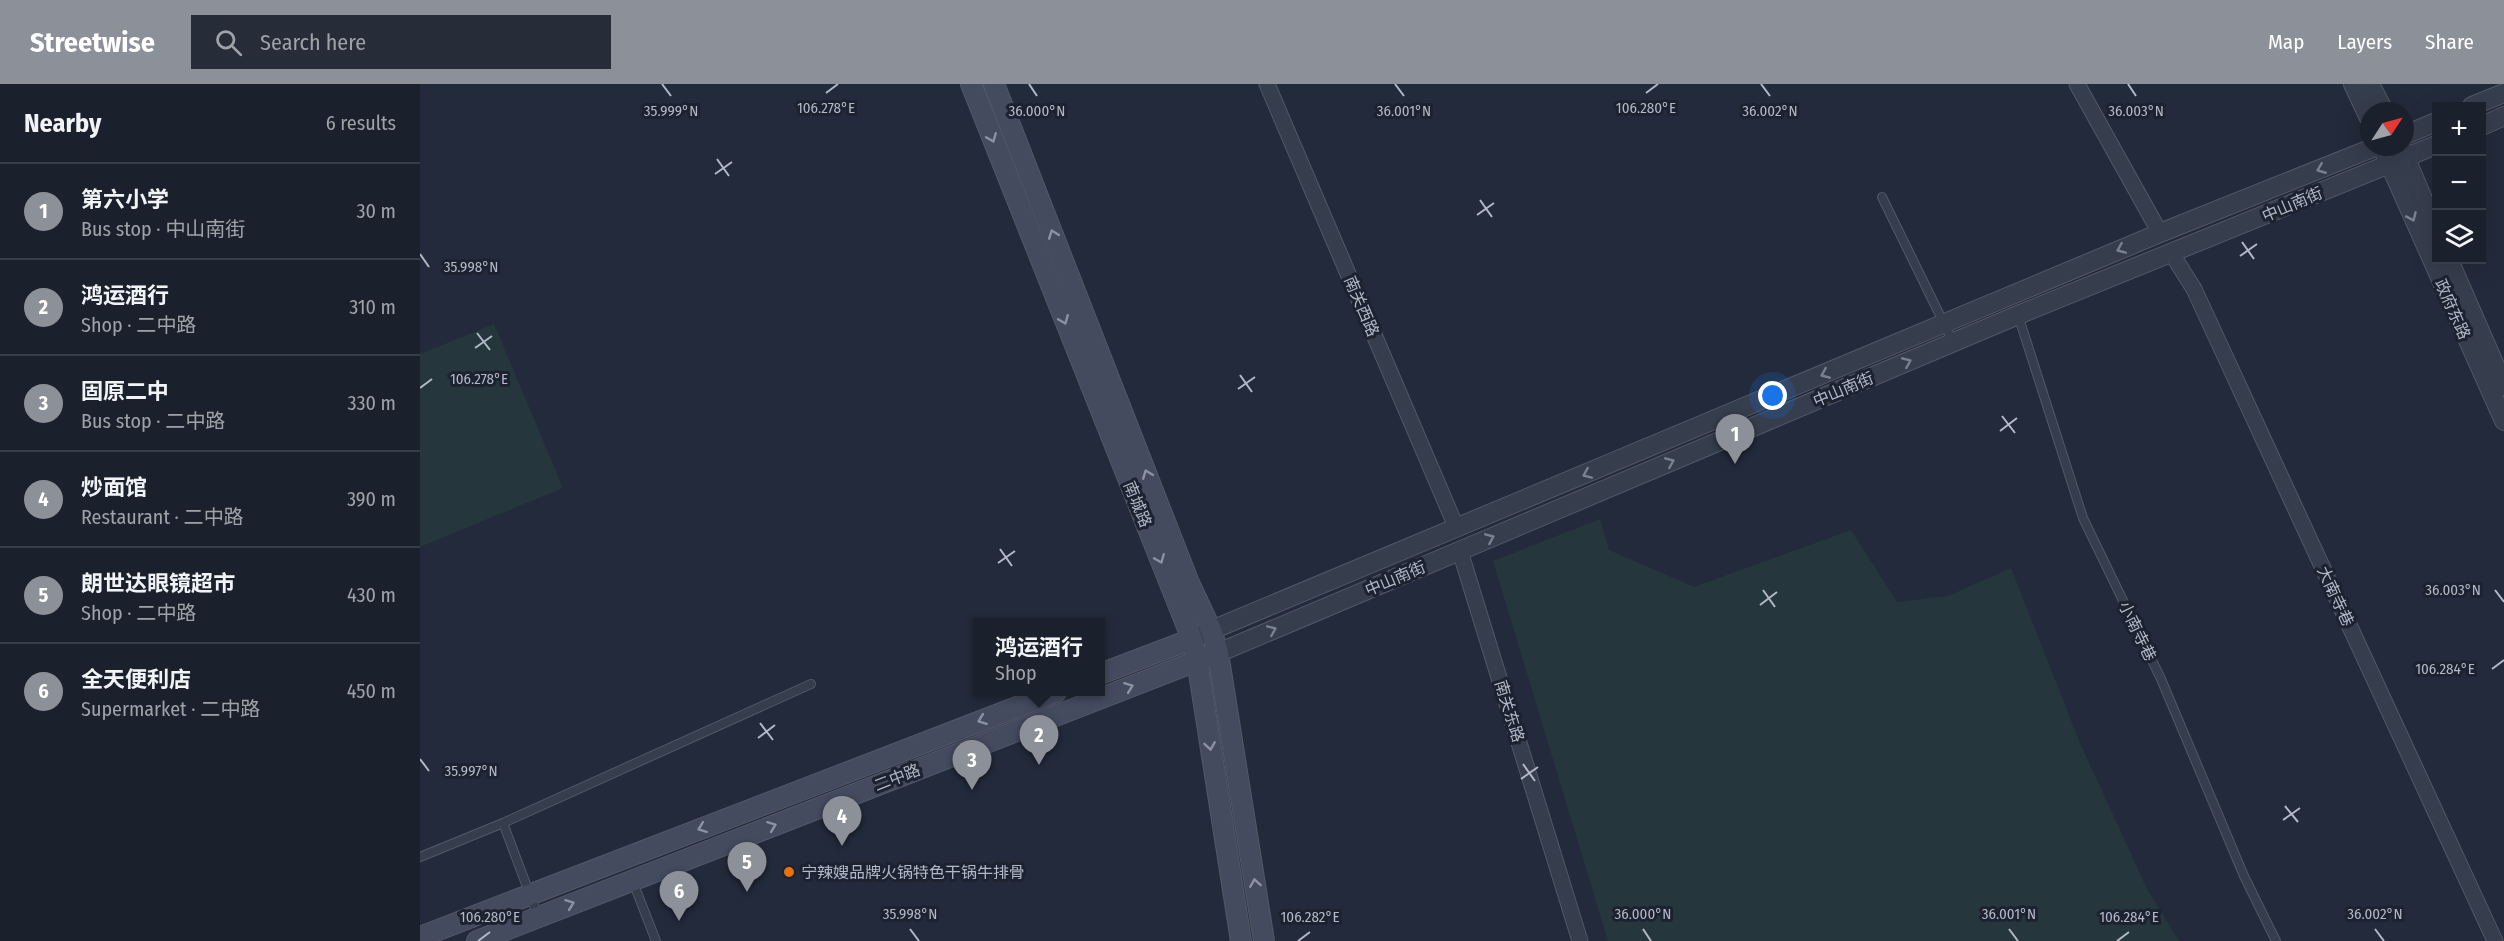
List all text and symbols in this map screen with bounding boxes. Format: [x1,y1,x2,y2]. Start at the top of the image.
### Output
search box [191,15,611,69]
text: Streetwise [30,26,155,59]
icon: search [212,26,245,59]
text: Search here [260,29,366,56]
text: Map [2268,29,2304,55]
text: Layers [2337,29,2392,55]
text: Share [2425,29,2474,55]
text: 106.278°E [797,99,855,117]
text: 106.280°E [1616,99,1676,117]
text: 35.999°N [644,102,698,120]
text: 36.000°N [1009,102,1065,120]
text: 36.001°N [1377,102,1431,120]
text: 36.002°N [1742,102,1798,120]
text: 36.003°N [2108,102,2164,120]
north arrow [2360,102,2414,156]
map controls [2432,102,2486,264]
button: + [2432,102,2486,156]
text: Nearby [24,108,101,139]
text: 6 results [326,111,396,135]
one-way arrow [985,132,997,143]
button: − [2432,156,2486,210]
one-way arrow [2316,162,2327,174]
street label: 中山南街 [2259,183,2325,226]
text: 第六小学 [81,186,169,213]
text: 1 [39,199,48,223]
text: 30 m [356,199,396,223]
one-way arrow [2405,210,2417,221]
button: layers [2432,210,2486,264]
text: Bus stop · 中山南街 [81,217,245,241]
one-way arrow [1048,229,1060,240]
one-way arrow [2116,242,2127,254]
text: 35.998°N [444,258,498,276]
street label: 南关西路 [1340,273,1383,339]
street label: 政府东路 [2431,276,2474,342]
text: 鸿运酒行 [81,282,169,309]
text: 2 [39,295,48,319]
text: 310 m [349,295,396,319]
text: Shop · 二中路 [81,313,196,337]
one-way arrow [1057,313,1069,324]
one-way arrow [1901,357,1912,369]
one-way arrow [1820,367,1831,379]
street label: 中山南街 [1810,368,1876,411]
text: 106.278°E [450,370,508,388]
text: 固原二中 [81,378,169,405]
your location [1758,381,1787,410]
text: 3 [39,391,48,415]
text: 330 m [347,391,396,415]
text: Bus stop · 二中路 [81,409,225,433]
pin: 1 [1716,414,1754,464]
one-way arrow [1663,457,1674,469]
one-way arrow [1582,467,1593,479]
one-way arrow [1141,469,1154,480]
text: 炒面馆 [81,474,147,501]
street label: 南城路 [1120,478,1155,530]
text: 4 [38,487,49,511]
text: 390 m [347,487,396,511]
text: Restaurant · 二中路 [81,505,244,529]
one-way arrow [1484,533,1495,545]
one-way arrow [1153,553,1165,564]
street label: 中山南街 [1362,557,1428,600]
street label: 大南寺巷 [2313,563,2358,629]
text: 朗世达眼镜超市 [81,570,235,597]
text: 36.003°N [2425,581,2481,599]
text: 5 [39,583,48,607]
text: 430 m [347,583,396,607]
street label: 小南寺巷 [2115,598,2160,664]
text: Shop · 二中路 [81,601,196,625]
popup [973,618,1105,696]
one-way arrow [1265,625,1276,637]
text: 鸿运酒行 [995,634,1083,661]
text: 106.284°E [2415,660,2475,678]
text: Shop [995,661,1037,685]
text: 全天便利店 [81,666,191,693]
street label: 南关东路 [1491,678,1528,745]
text: 6 [38,679,49,703]
text: 450 m [347,679,396,703]
one-way arrow [1124,681,1134,694]
text: Supermarket · 二中路 [81,697,260,721]
one-way arrow [977,713,988,725]
pin: 2 [1020,716,1058,765]
pin: 3 [952,740,992,790]
one-way arrow [1204,742,1216,751]
street label: 二中路 [871,760,923,795]
text: 35.997°N [444,762,498,780]
pin: 4 [822,796,862,846]
one-way arrow [697,821,708,833]
one-way arrow [765,821,776,833]
pin: 5 [728,842,766,892]
place label: 宁辣嫂品牌火锅特色干锅牛排骨 [801,863,1025,882]
marker: 宁辣嫂品牌火锅特色干锅牛排骨 [782,865,796,879]
pin: 6 [660,872,698,921]
one-way arrow [1249,879,1261,888]
one-way arrow [565,899,575,912]
text: 35.998°N [883,905,937,923]
text: 36.000°N [1615,905,1671,923]
text: 36.001°N [1982,905,2036,923]
text: 36.002°N [2347,905,2403,923]
text: 106.280°E [460,908,520,926]
text: 106.282°E [1281,908,1339,926]
text: 106.284°E [2099,908,2159,926]

